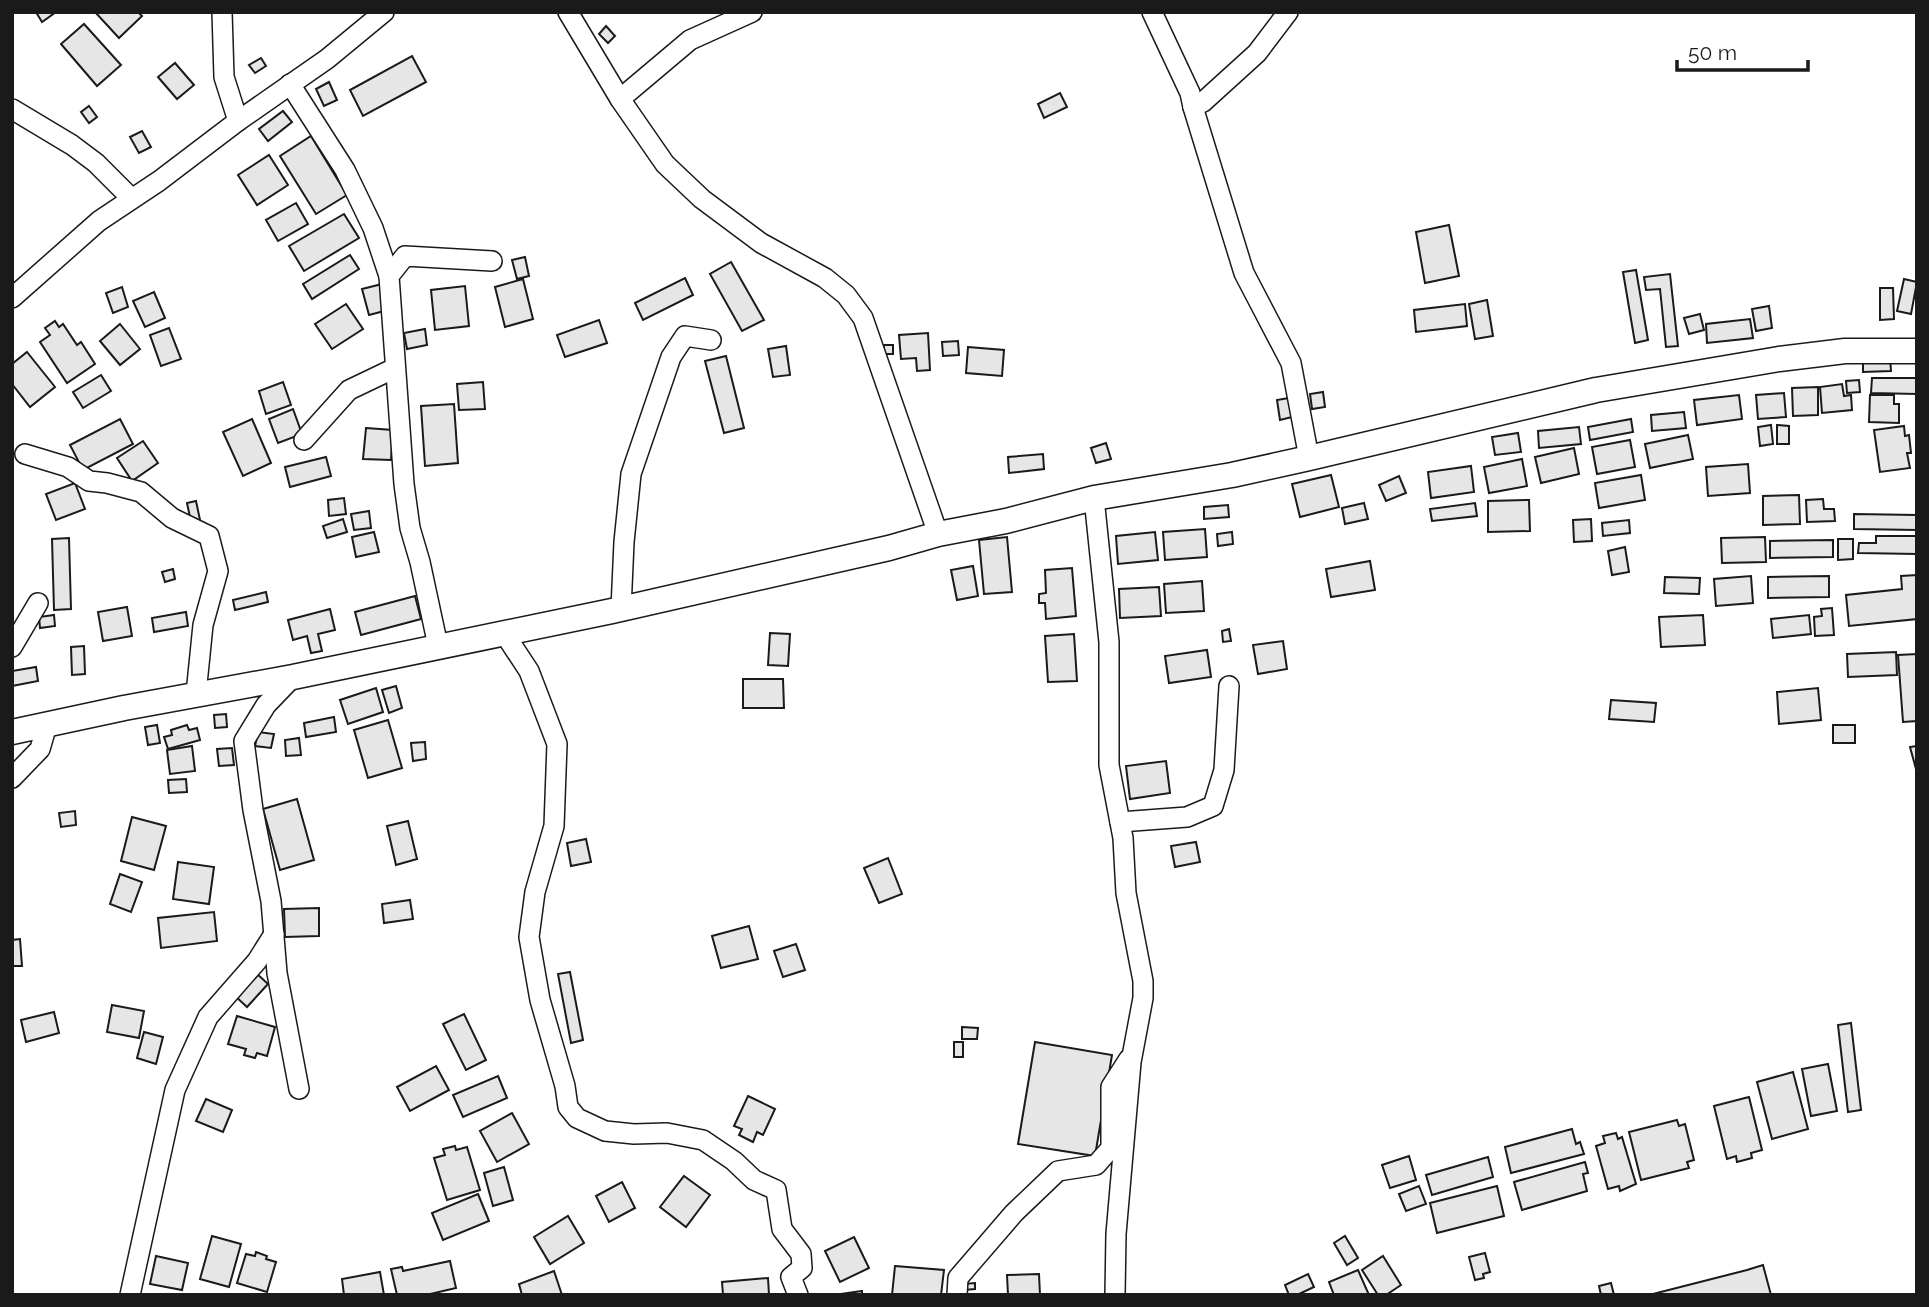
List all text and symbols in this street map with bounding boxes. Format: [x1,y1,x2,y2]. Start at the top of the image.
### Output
scale bar [1677,28,1808,72]
text: 50 m [1688,40,1737,65]

